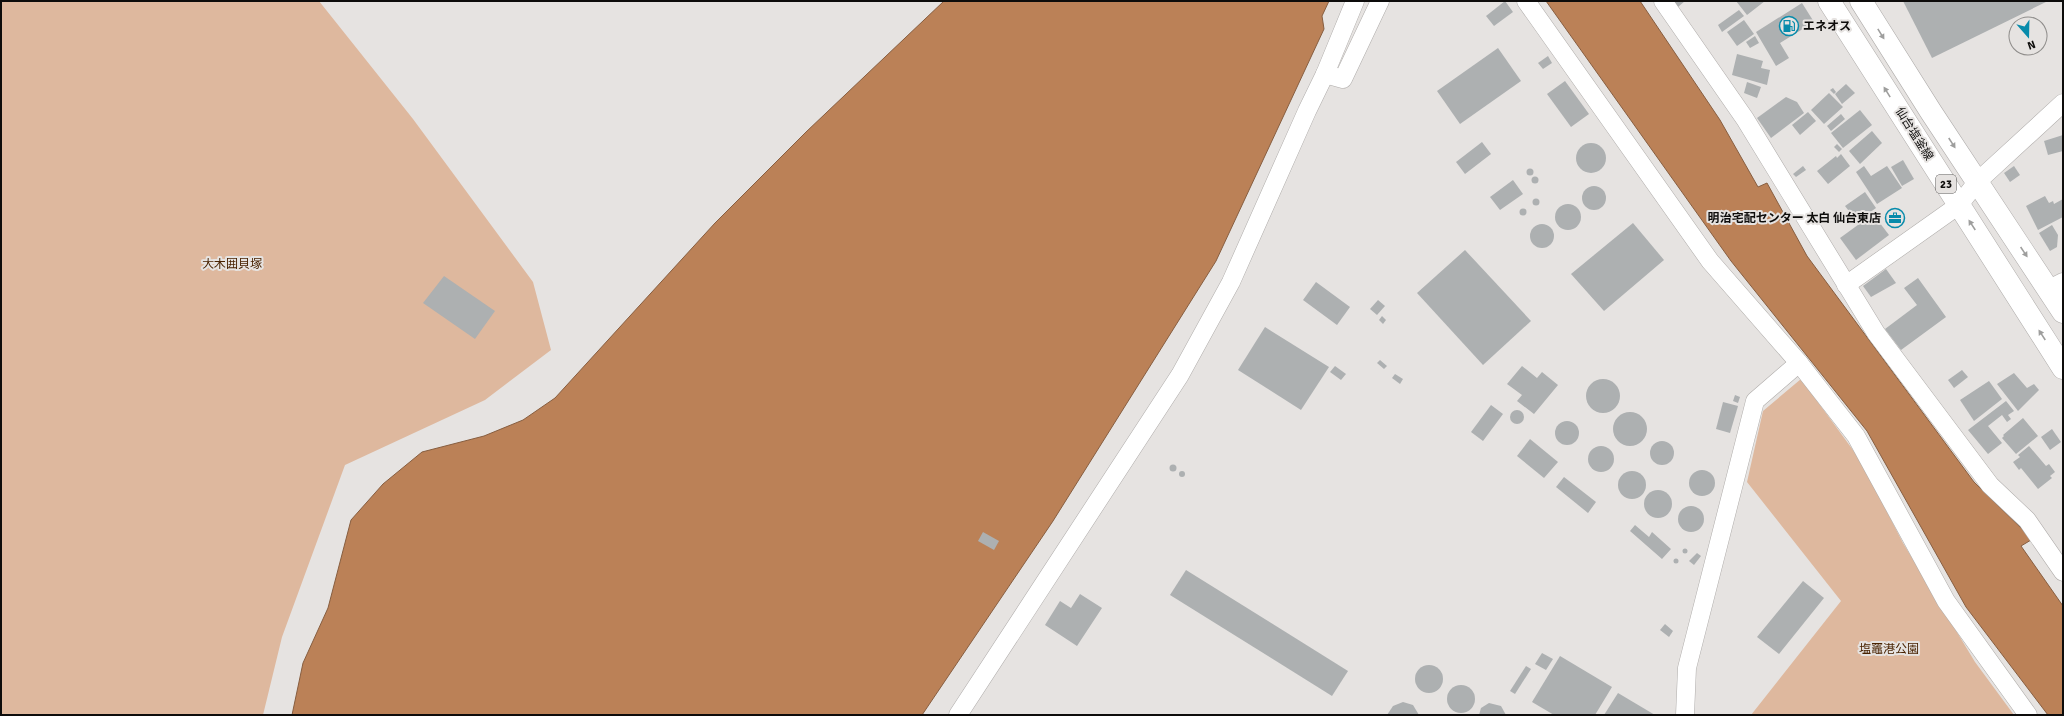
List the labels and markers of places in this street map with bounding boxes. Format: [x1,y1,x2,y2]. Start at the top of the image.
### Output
fuel station icon: エネオス [1778,15,1800,37]
place label: エネオス [1803,19,1851,34]
office icon: 明治宅配センター 太白 仙台東店 [1884,207,1906,229]
place label: 明治宅配センター 太白 仙台東店 [1708,211,1881,226]

